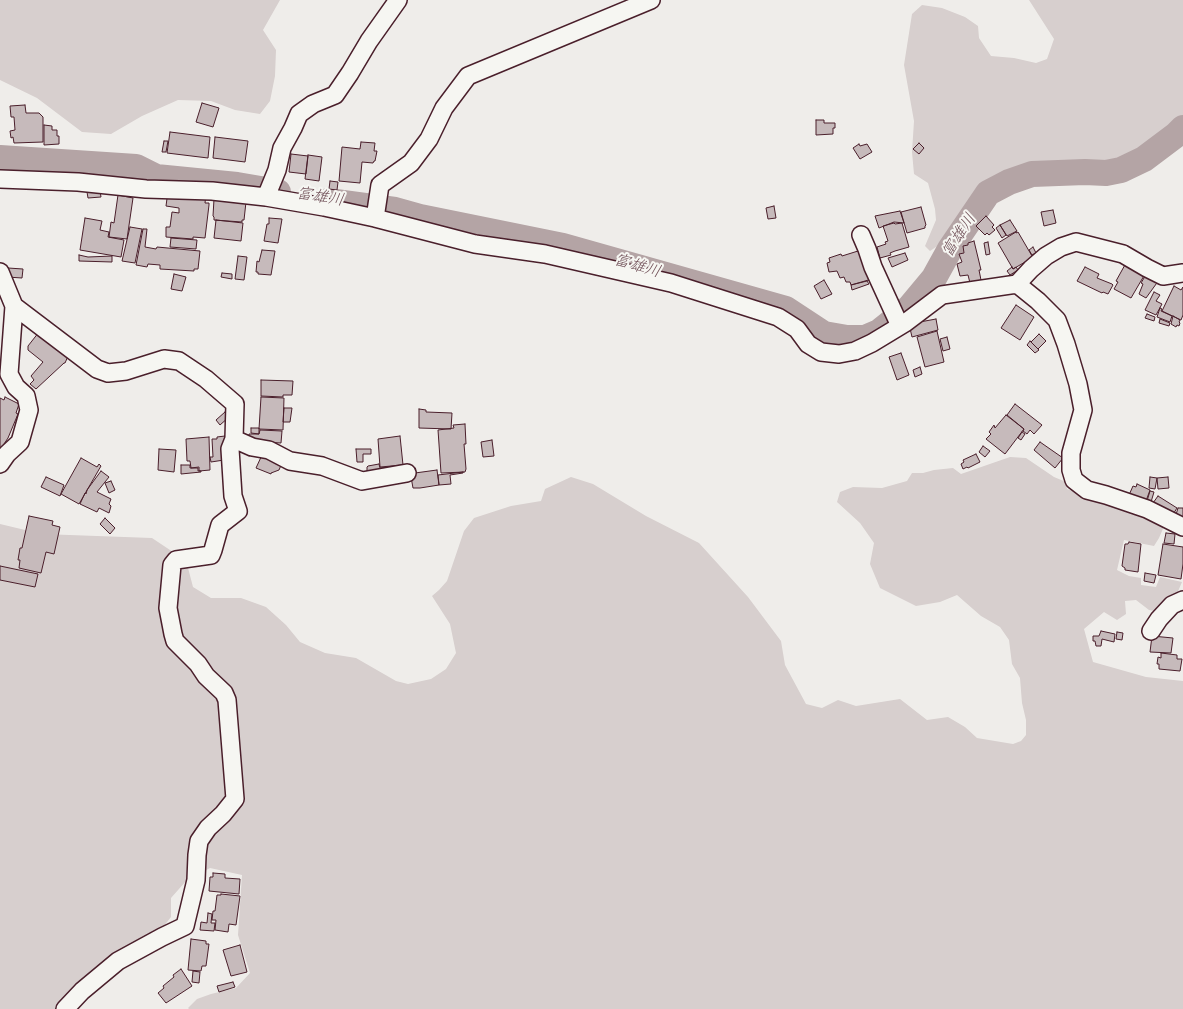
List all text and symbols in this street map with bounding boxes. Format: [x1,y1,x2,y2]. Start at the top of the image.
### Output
water label: 富雄川 [295,185,345,211]
water label: 富雄川 [939,211,981,261]
water label: 富雄川 [611,251,663,283]

